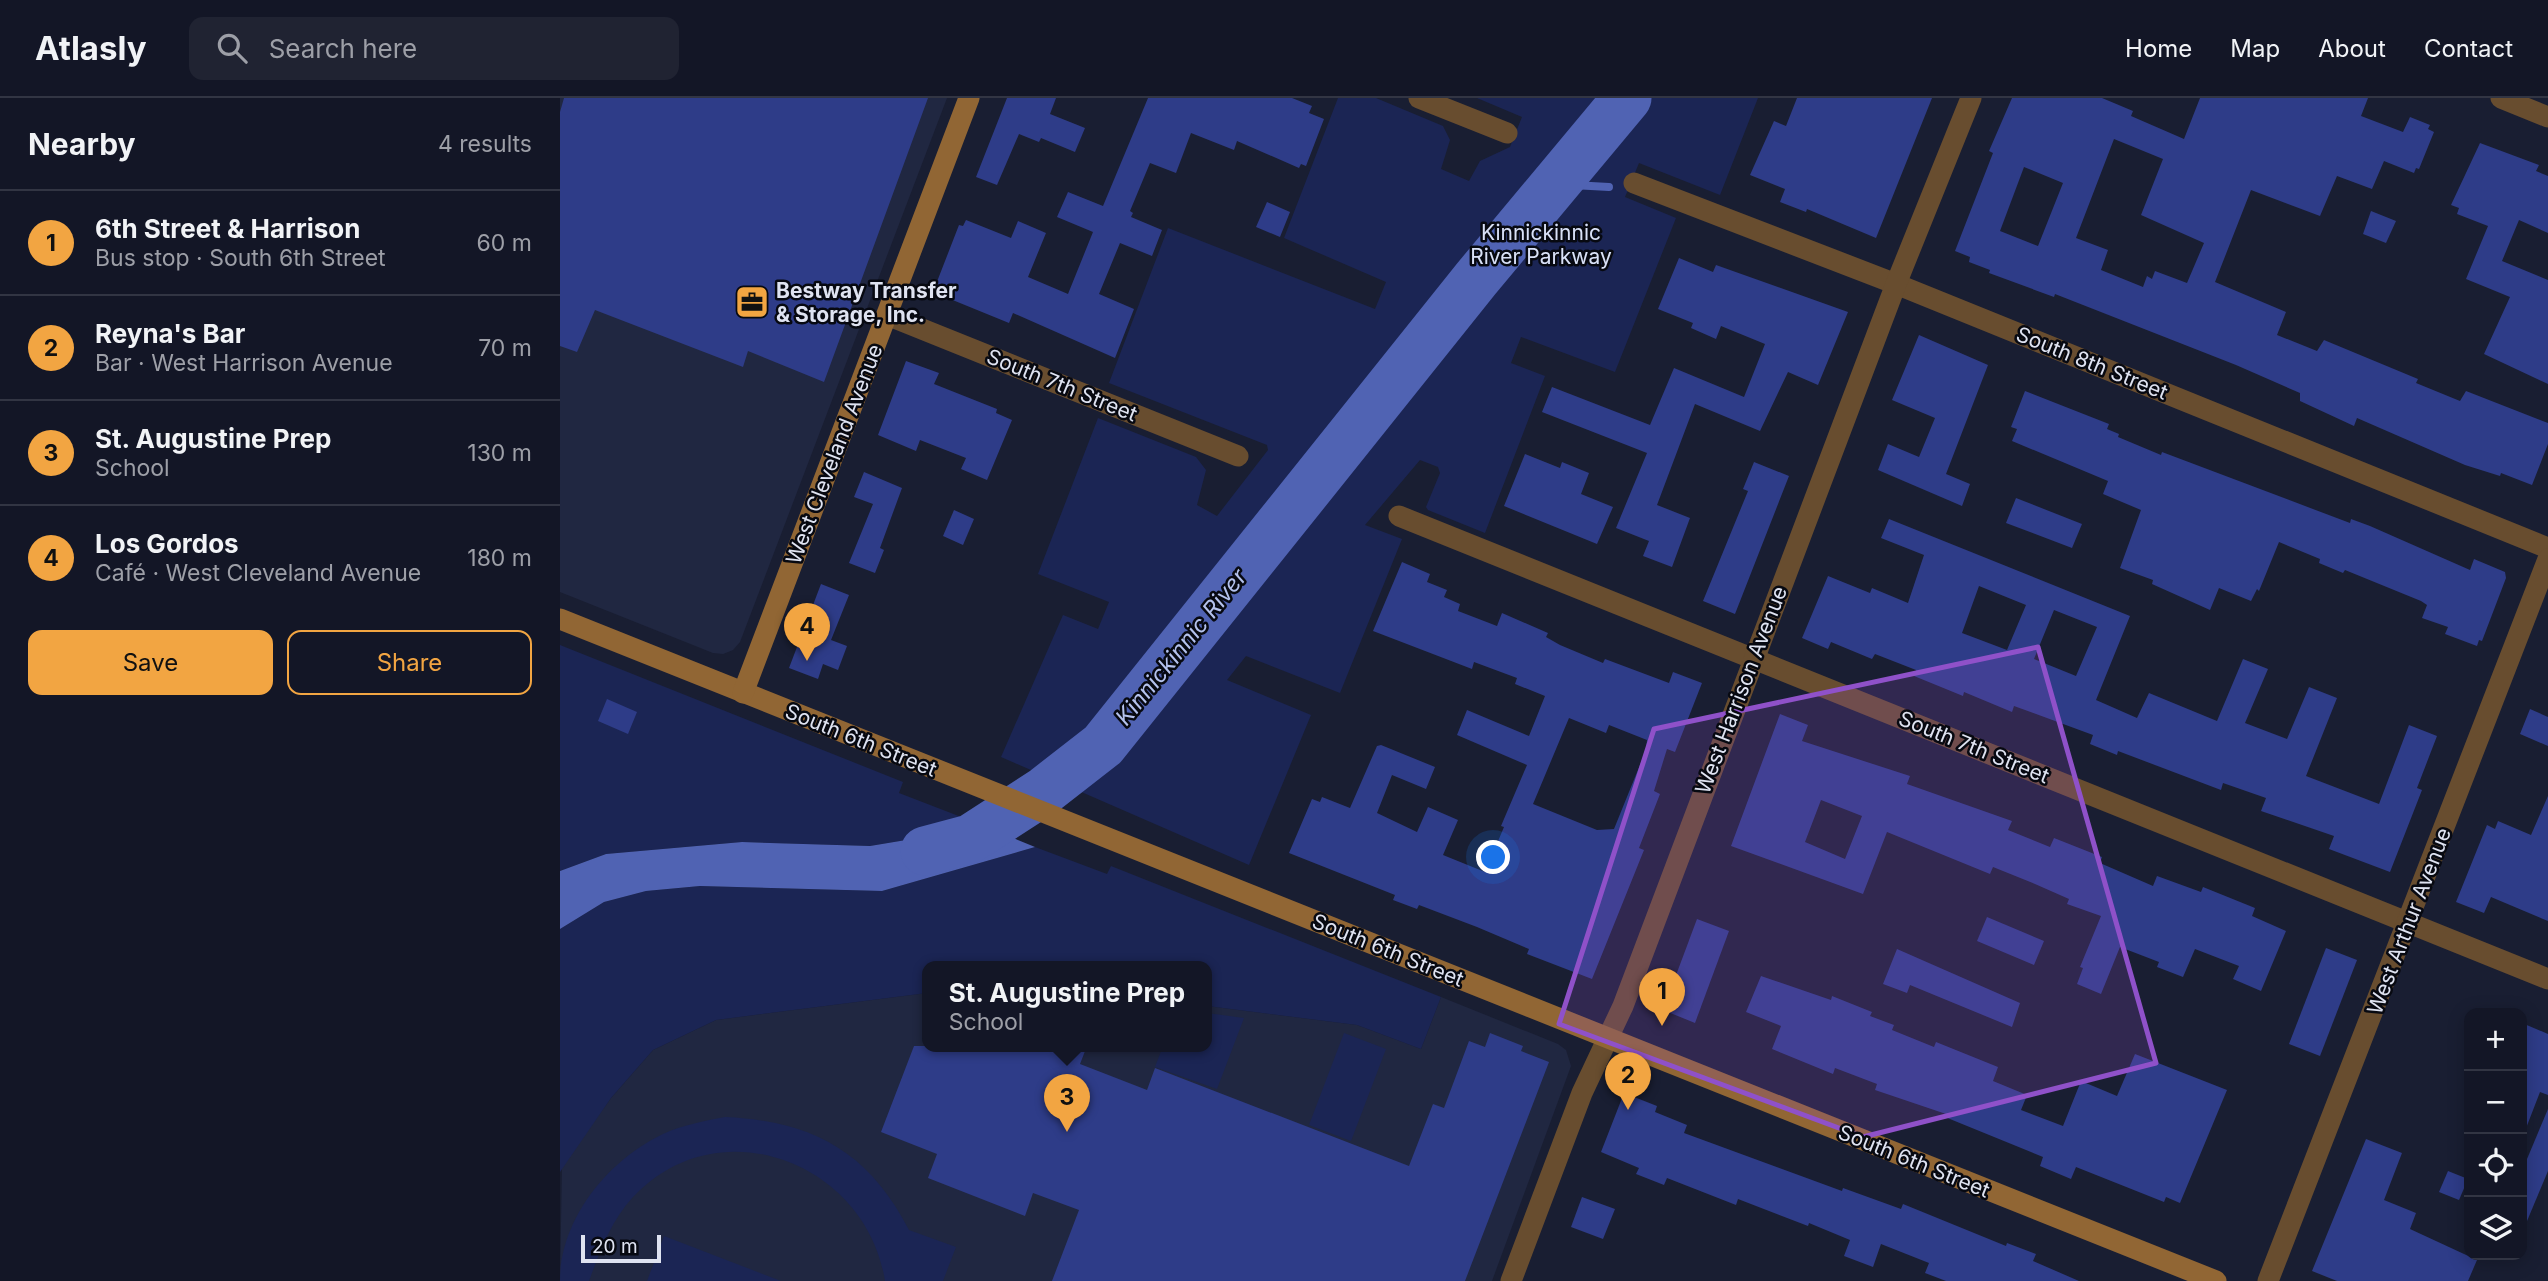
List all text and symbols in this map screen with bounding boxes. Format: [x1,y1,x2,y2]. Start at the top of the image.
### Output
search box [189,17,679,80]
text: Atlasly [35,28,147,68]
icon: search [213,29,251,67]
text: Search here [269,33,417,64]
text: Home [2125,34,2192,63]
text: Map [2230,34,2280,63]
text: About [2318,34,2386,63]
text: Contact [2424,34,2513,63]
text: Nearby [28,126,136,162]
text: 4 results [438,130,532,158]
text: 6th Street & Harrison [95,213,360,244]
park label: Kinnickinnic River Parkway [1470,220,1612,269]
text: 1 [46,229,56,257]
text: 60 m [477,229,532,257]
text: Bus stop · South 6th Street [95,244,386,272]
place label: Bestway Transfer & Storage, Inc. [776,278,957,327]
office icon: Bestway Transfer & Storage, Inc. [733,283,771,321]
text: Reyna's Bar [95,318,245,349]
street label: South 8th Street [2013,321,2171,405]
text: 2 [44,334,58,362]
text: 70 m [478,334,532,362]
street label: West Cleveland Avenue [780,341,888,567]
street label: South 7th Street [983,343,1141,427]
text: Bar · West Harrison Avenue [95,349,393,377]
text: St. Augustine Prep [95,423,331,454]
text: 3 [44,439,58,467]
text: 130 m [467,439,532,467]
text: School [95,454,170,482]
text: Los Gordos [95,528,239,559]
text: 4 [43,544,59,572]
text: 180 m [467,544,532,572]
text: Café · West Cleveland Avenue [95,559,421,587]
water label: Kinnickinnic River [1109,562,1253,731]
street label: West Harrison Avenue [1690,583,1792,797]
pin: 4 [784,603,830,661]
button: Save [28,630,273,695]
button: Share [287,630,532,695]
street label: South 6th Street [782,698,941,782]
street label: South 7th Street [1895,705,2053,789]
street label: West Arthur Avenue [2362,824,2456,1018]
your location [1476,840,1510,874]
street label: South 6th Street [1309,908,1468,992]
popup [922,961,1212,1052]
pin: 1 [1639,968,1685,1026]
text: St. Augustine Prep [949,977,1185,1008]
text: School [949,1008,1023,1036]
map controls [2464,1008,2527,1260]
button: + [2464,1008,2527,1071]
pin: 2 [1605,1052,1651,1110]
button: − [2464,1071,2527,1134]
pin: 3 [1044,1074,1090,1132]
street label: South 6th Street [1835,1119,1994,1203]
button: locate [2464,1134,2527,1197]
button: layers [2464,1197,2527,1260]
scale bar [581,1232,662,1264]
text: 20 m [592,1235,638,1258]

